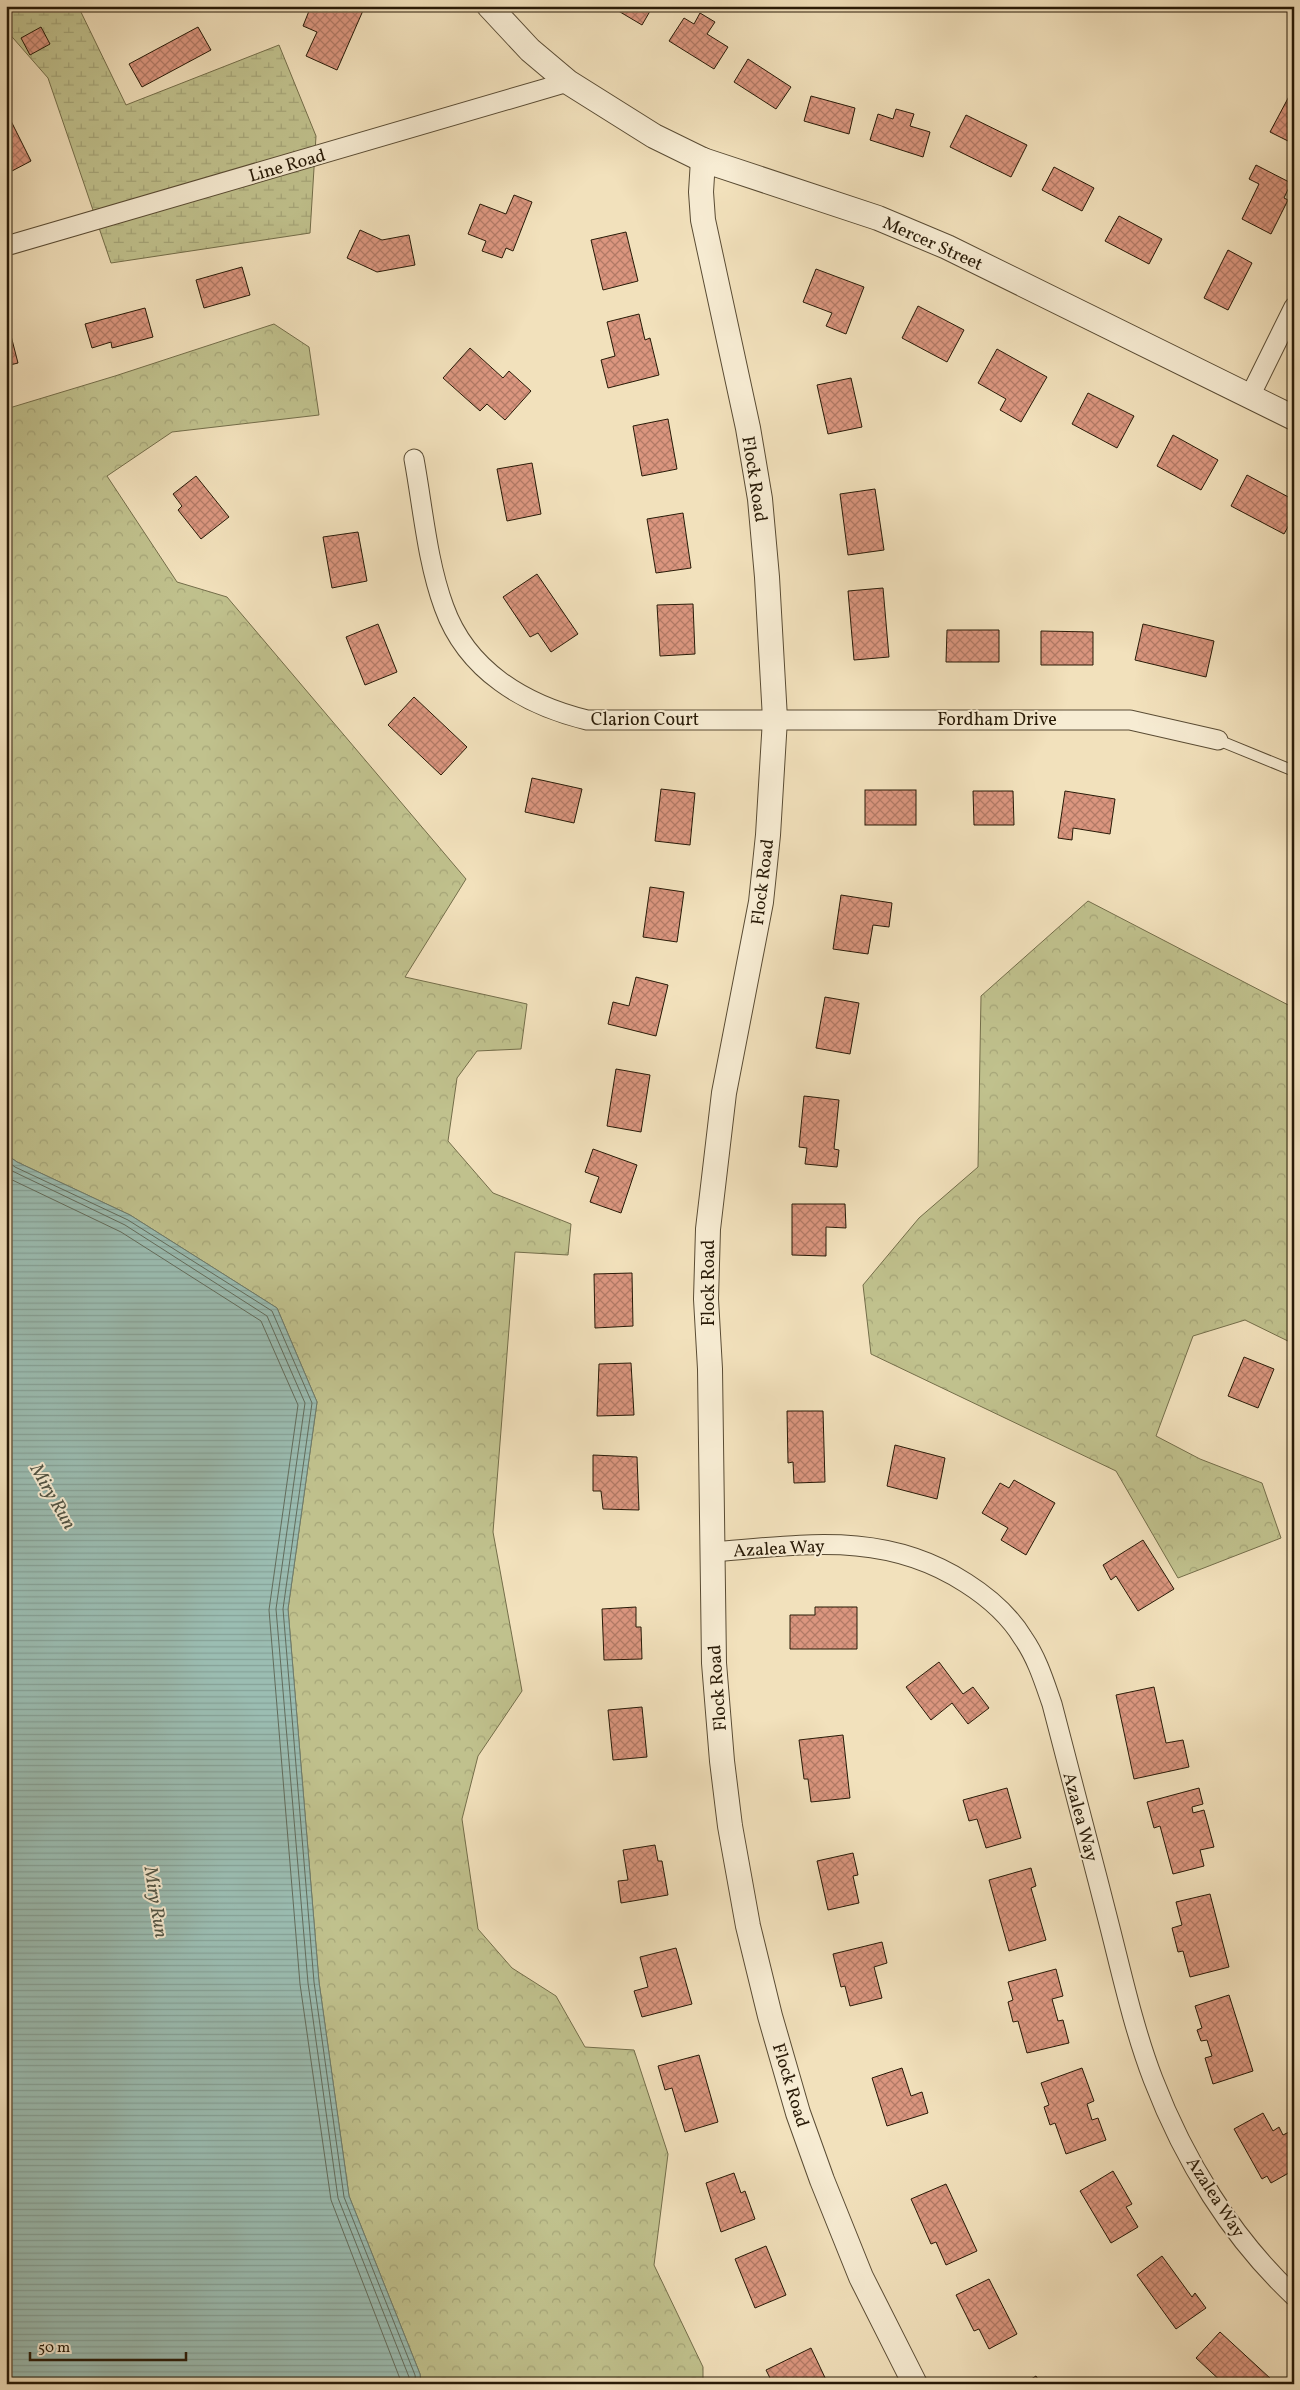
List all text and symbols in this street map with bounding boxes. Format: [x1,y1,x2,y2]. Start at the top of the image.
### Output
street label: Line Road [246,144,329,189]
street label: Mercer Street [878,211,987,278]
street label: Flock Road [734,434,773,524]
street label: Clarion Court [591,708,699,733]
street label: Fordham Drive [937,708,1057,733]
street label: Flock Road [746,838,781,927]
street label: Flock Road [697,1240,722,1326]
water label: Miry Run [23,1458,82,1535]
street label: Azalea Way [733,1535,826,1564]
street label: Flock Road [703,1644,734,1732]
street label: Azalea Way [1056,1770,1104,1865]
water label: Miry Run [136,1864,174,1940]
street label: Flock Road [765,2040,814,2131]
street label: Azalea Way [1179,2153,1250,2243]
scale bar [30,2330,186,2362]
text: 50 m [38,2338,70,2359]

